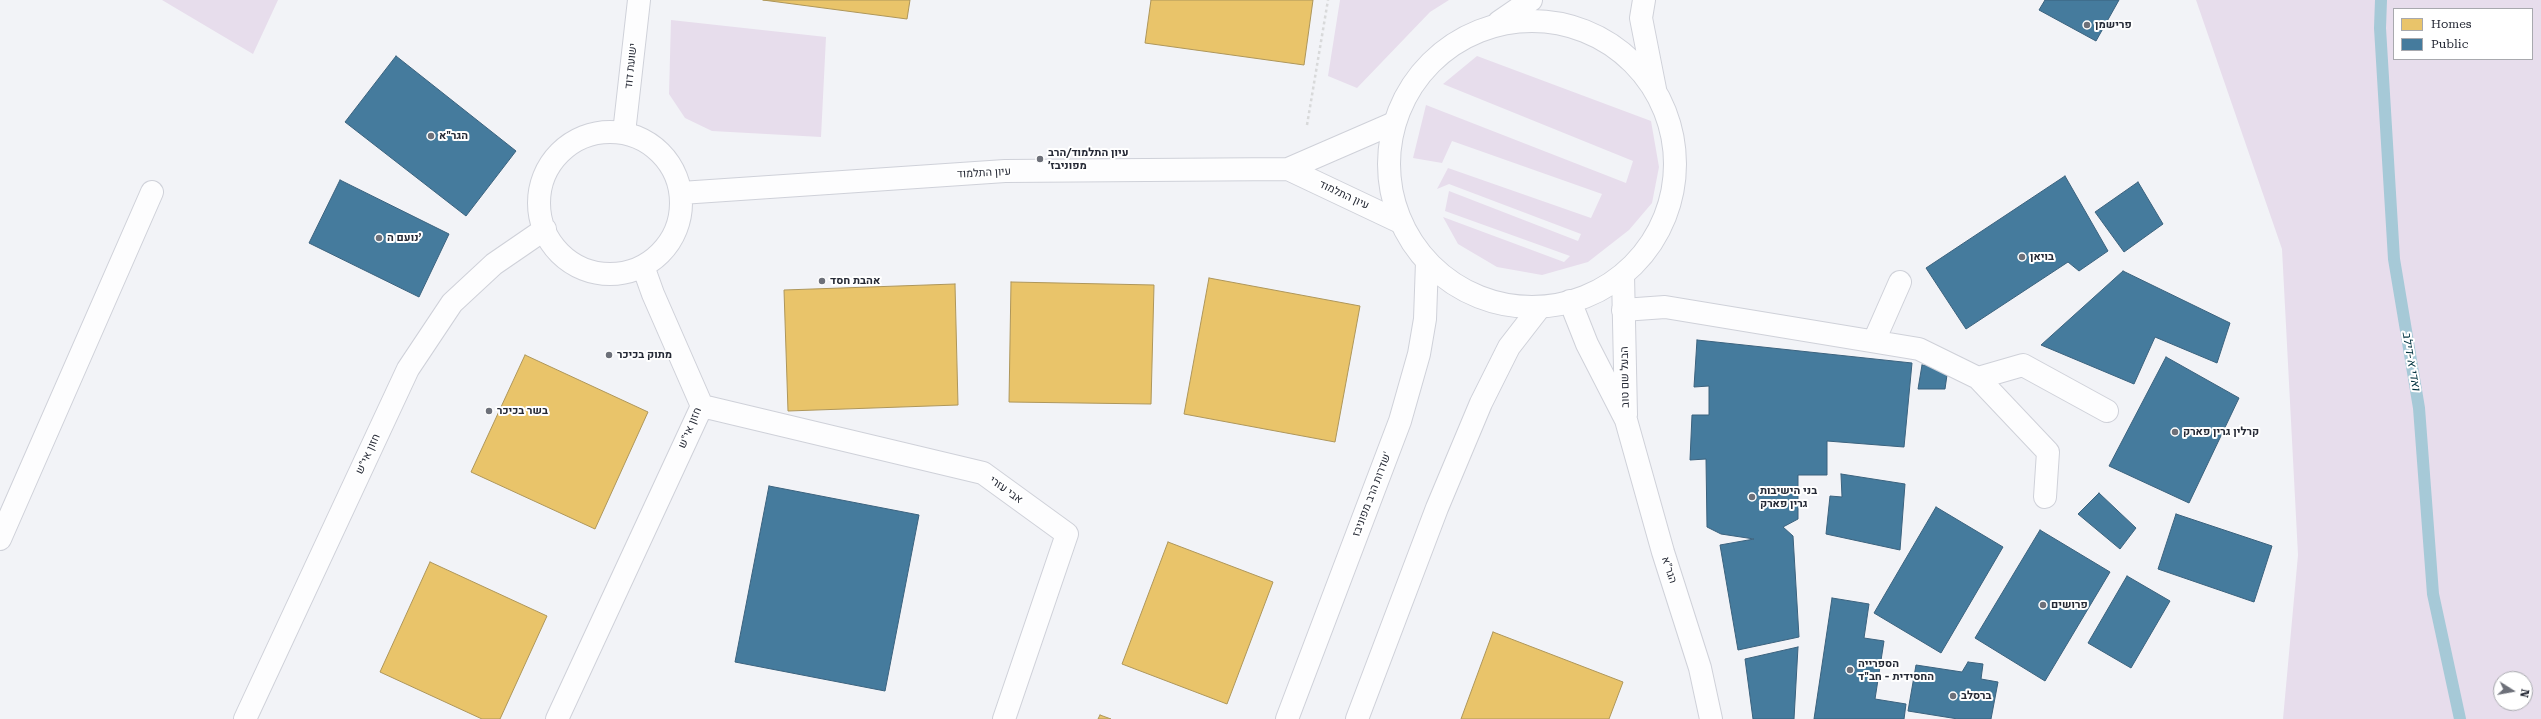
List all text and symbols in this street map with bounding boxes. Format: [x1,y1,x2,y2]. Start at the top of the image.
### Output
legend [2393,8,2533,60]
text: Homes [2431,17,2471,31]
place label: פרישמן [2095,18,2132,32]
marker: פרישמן [2082,20,2092,30]
text: Public [2431,37,2468,51]
street label: ישועת דוד [622,42,640,90]
place label: הגר"א [439,129,468,143]
marker: הגר"א [426,131,436,141]
place label: עיון התלמוד/הרב מפוניבז׳ [1048,146,1129,172]
marker: עיון התלמוד/הרב מפוניבז׳ [1035,154,1045,164]
street label: עיון התלמוד [957,165,1011,181]
street label: עיון התלמוד [1317,178,1371,212]
place label: נועם ה’ [387,231,421,245]
marker: נועם ה’ [374,233,384,243]
place label: בויאן [2030,250,2054,264]
marker: בויאן [2017,252,2027,262]
place label: אהבת חסד [830,274,880,288]
marker: אהבת חסד [817,276,827,286]
water label: ואדי א-דילב [2399,330,2423,392]
street label: הבעל שם טוב [1618,346,1632,408]
place label: מתוק בכיכר [617,348,672,362]
marker: מתוק בכיכר [604,350,614,360]
place label: בשר בכיכר [497,404,548,418]
marker: בשר בכיכר [484,406,494,416]
street label: חזון אי"ש [676,406,704,450]
place label: קרלין גרין פארק [2183,425,2259,439]
marker: קרלין גרין פארק [2170,427,2180,437]
street label: חזון אי"ש [353,432,383,476]
street label: שדרות הרב מפוניבז' [1350,450,1394,538]
street label: אבי עזרי [987,474,1025,506]
place label: בני הישיבות גרין פארק [1760,484,1817,510]
marker: בני הישיבות גרין פארק [1747,492,1757,502]
street label: הגר"א [1658,555,1680,585]
place label: פרושים [2051,598,2088,612]
marker: פרושים [2038,600,2048,610]
place label: הספרייה החסידית - חב"ד [1858,657,1934,683]
marker: הספרייה החסידית - חב"ד [1845,665,1855,675]
north arrow [2493,671,2533,711]
text: N [2517,688,2531,699]
place label: ברסלב [1961,689,1991,703]
marker: ברסלב [1948,691,1958,701]

